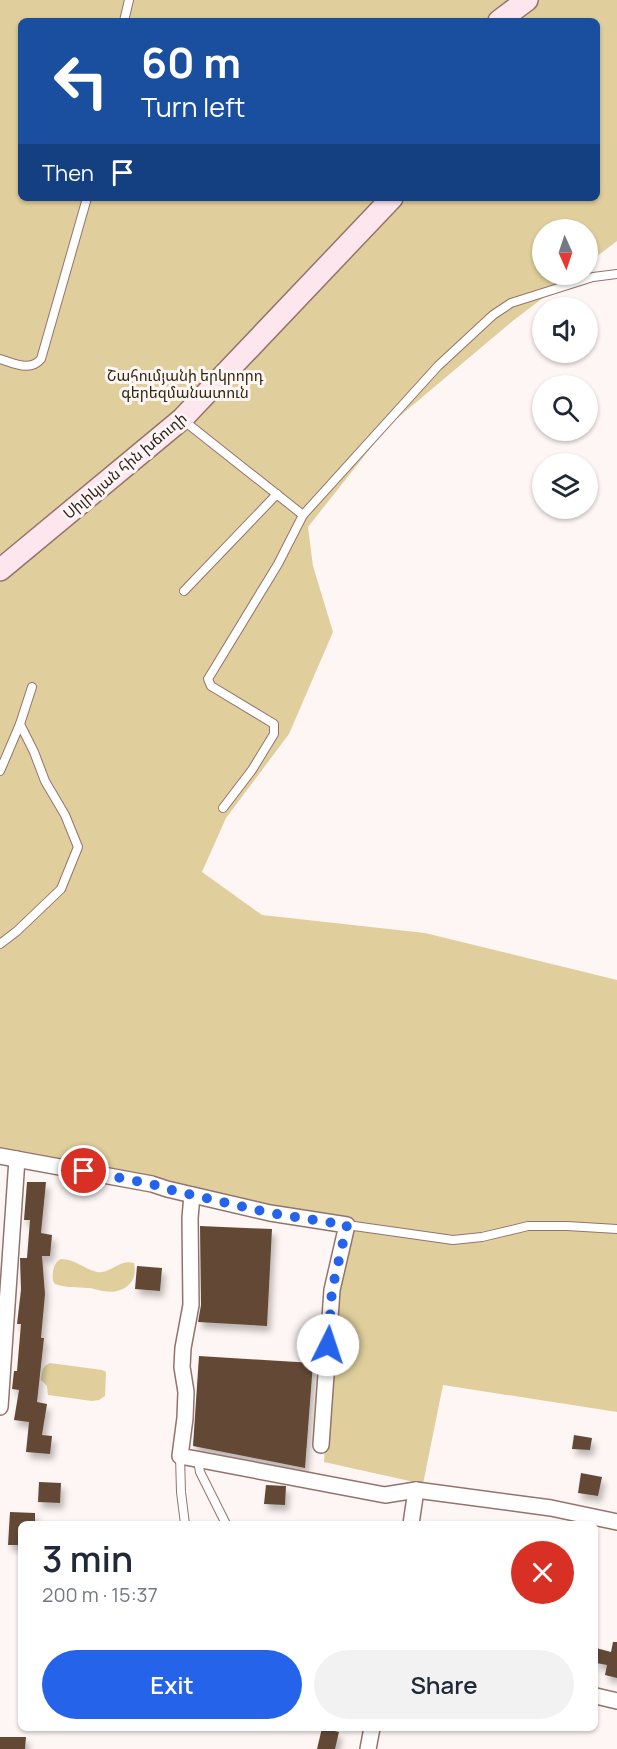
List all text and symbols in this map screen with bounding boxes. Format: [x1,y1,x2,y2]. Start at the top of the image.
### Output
text: 60 m [141,33,241,91]
icon: left [42,42,120,120]
text: Turn left [141,88,245,125]
icon: arrive [106,156,139,189]
text: Then [42,158,94,188]
north arrow [532,219,598,285]
map controls [532,219,598,519]
button: sound [532,297,598,363]
park label: Շահումյանի երկրորդ գերեզմանատուն [107,365,264,403]
button: search [532,375,598,441]
street label: Սիլիկյան հին խճուղի [58,408,191,524]
button: layers [532,453,598,519]
pin [58,1145,109,1196]
icon: arrive [67,1154,100,1187]
position arrow [296,1313,360,1377]
text: 3 min [42,1534,133,1583]
button: close [511,1541,574,1604]
text: 200 m · 15:37 [42,1581,158,1608]
button: Exit [42,1650,302,1719]
button: Share [314,1650,574,1719]

